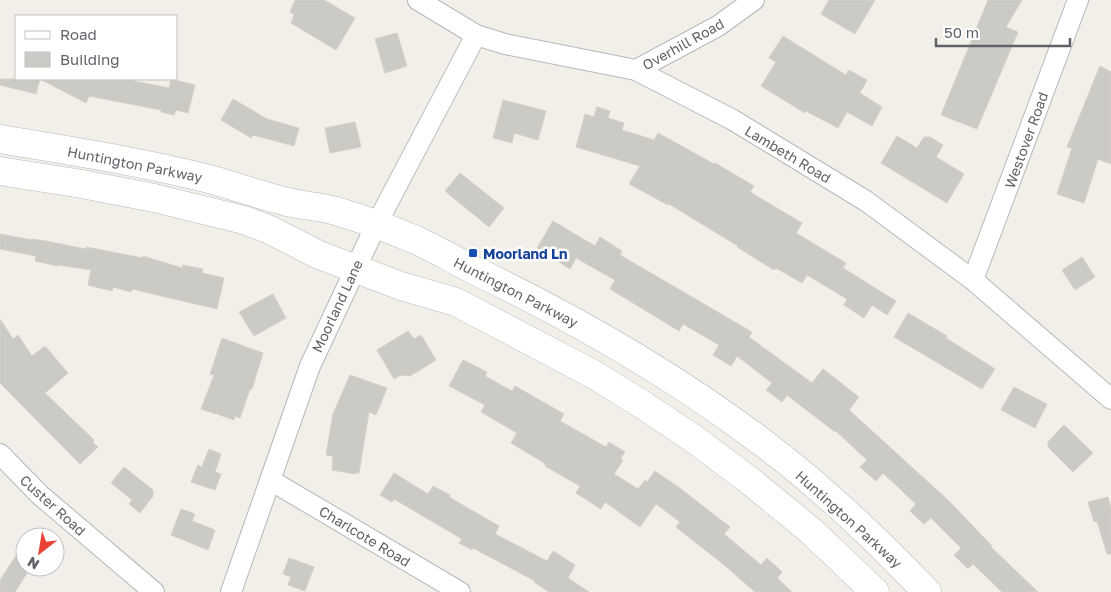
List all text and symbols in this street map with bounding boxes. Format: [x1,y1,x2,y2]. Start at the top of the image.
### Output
legend [15,15,178,80]
street label: Overhill Road [639,15,727,73]
scale bar [936,15,1070,47]
text: 50 m [944,23,979,41]
text: Road [60,25,97,43]
text: Building [60,50,120,68]
street label: Westover Road [1001,90,1051,190]
street label: Lambeth Road [742,122,834,186]
street label: Huntington Parkway [66,143,204,185]
place label: Moorland Ln [483,245,568,262]
marker: Moorland Ln [467,247,479,259]
street label: Huntington Parkway [451,253,581,331]
street label: Moorland Lane [308,257,366,355]
street label: Huntington Parkway [792,467,906,571]
street label: Custer Road [17,471,89,539]
street label: Charlcote Road [316,502,414,570]
north arrow [15,527,65,577]
text: N [24,554,42,574]

